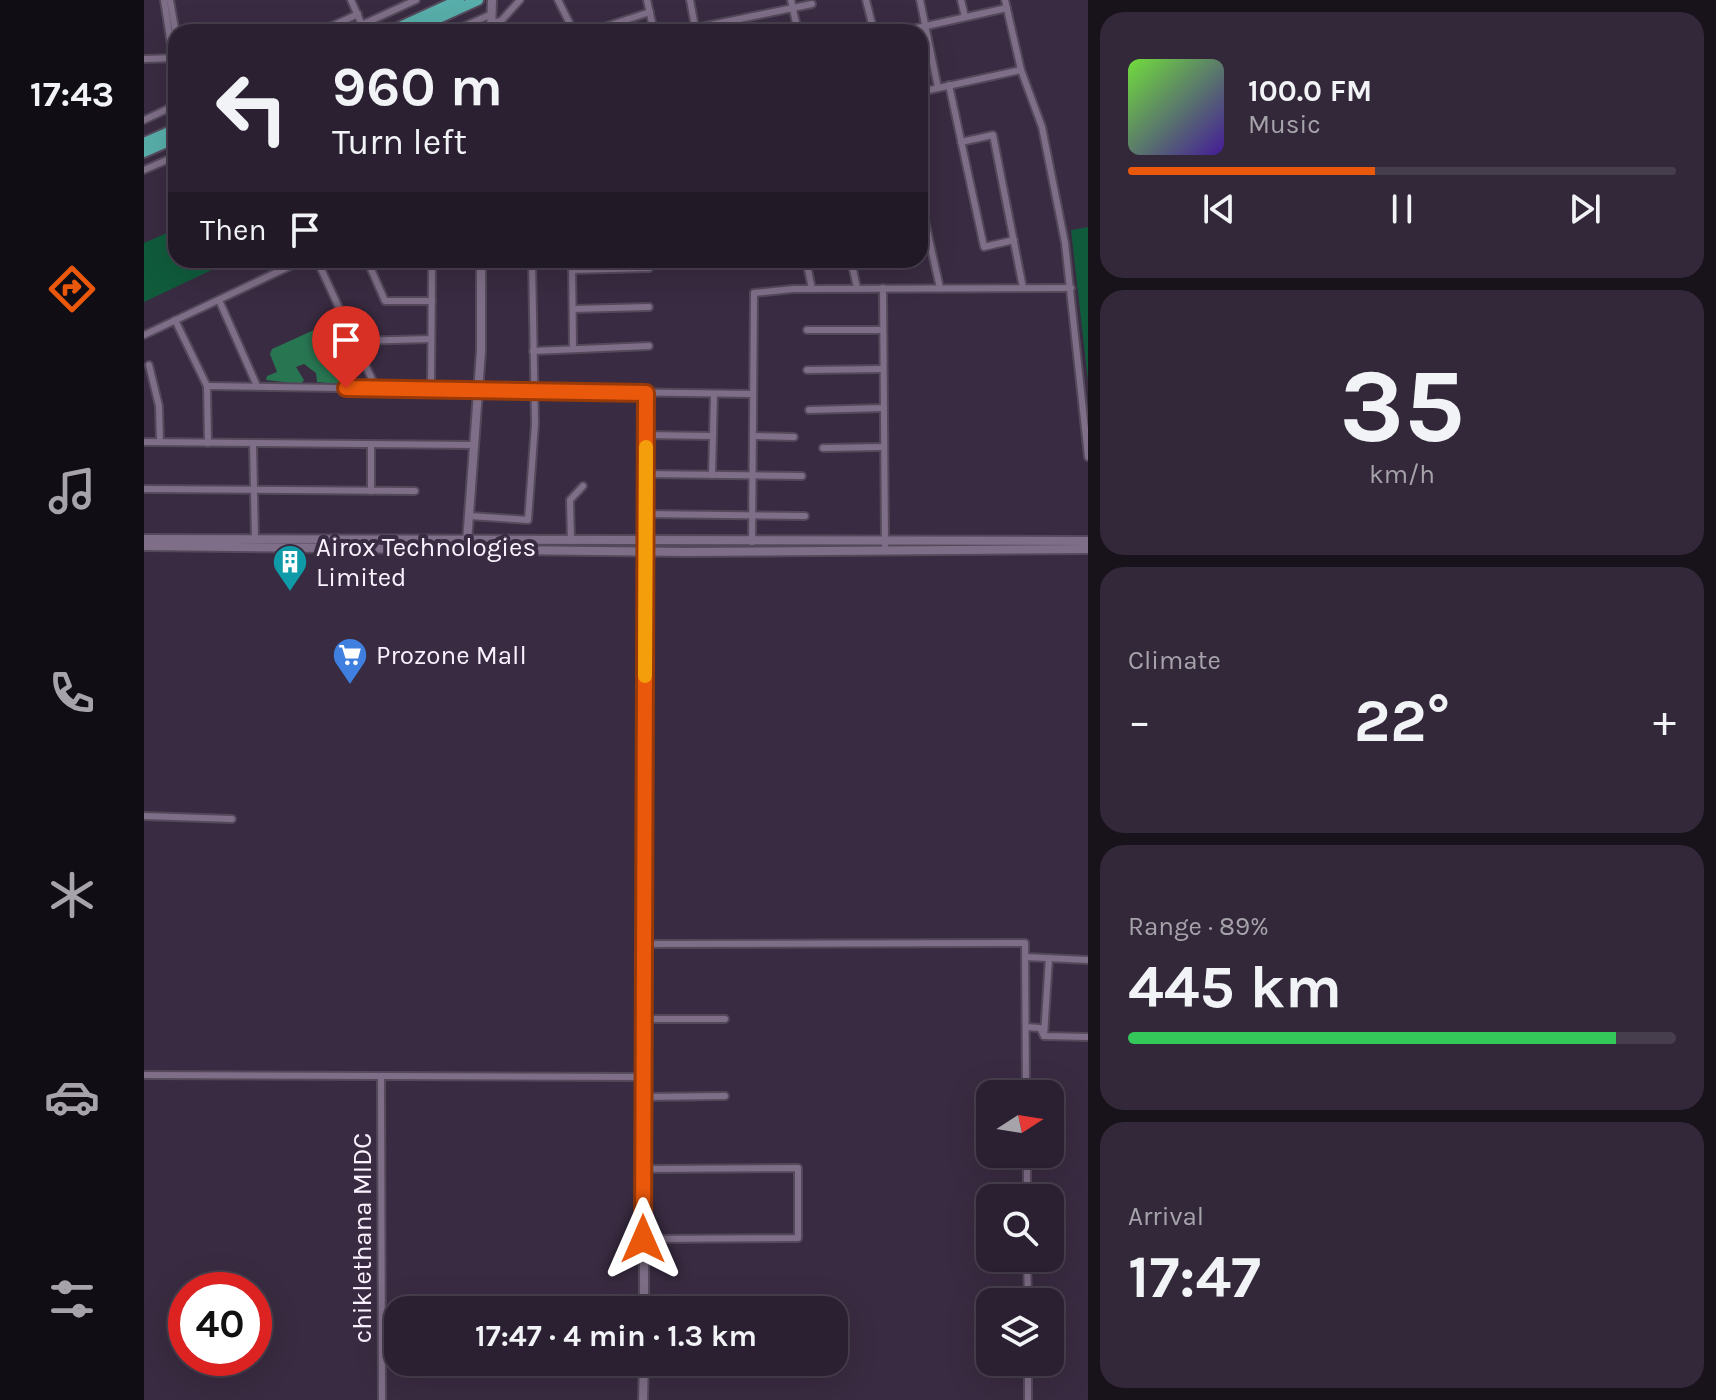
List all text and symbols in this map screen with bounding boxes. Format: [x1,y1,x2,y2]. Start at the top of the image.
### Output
text: 960 m [332,54,503,119]
icon: left [200,56,304,160]
text: 17:43 [30,73,114,115]
text: 100.0 FM [1248,73,1372,109]
text: Music [1248,109,1321,140]
text: Turn left [332,121,467,163]
icon: previous [1197,187,1241,231]
icon: pause [1380,187,1424,231]
icon: next [1563,187,1607,231]
icon: arrive [283,208,327,252]
text: Then [200,212,267,248]
icon: directions [44,261,100,317]
pin [312,306,380,388]
icon: arrive [324,318,368,362]
text: 35 [1339,346,1465,467]
text: km/h [1369,459,1435,490]
icon: music [44,463,100,519]
place label: Airox Technologies Limited [316,532,536,593]
building icon: Airox Technologies Limited [271,543,309,593]
supermarket icon: Prozone Mall [331,636,369,686]
place label: Prozone Mall [376,640,527,671]
text: Climate [1128,645,1221,676]
icon: phone [44,665,100,721]
text: 22° [1354,686,1450,756]
text: − [1128,696,1151,747]
text: + [1653,696,1676,747]
icon: climate [44,867,100,923]
text: Range · 89% [1128,911,1269,942]
text: 445 km [1128,952,1342,1022]
icon: car [44,1069,100,1125]
north arrow [976,1080,1064,1168]
map controls [976,1080,1064,1376]
street label: chiklethana MIDC [347,1133,378,1343]
button: search [976,1184,1064,1272]
position arrow [601,1197,685,1281]
text: Arrival [1128,1201,1204,1232]
text: 17:47 [1128,1242,1261,1312]
icon: filters [44,1271,100,1327]
speed limit sign: 40 [168,1272,272,1376]
button: layers [976,1288,1064,1376]
text: 17:47 · 4 min · 1.3 km [475,1318,757,1354]

